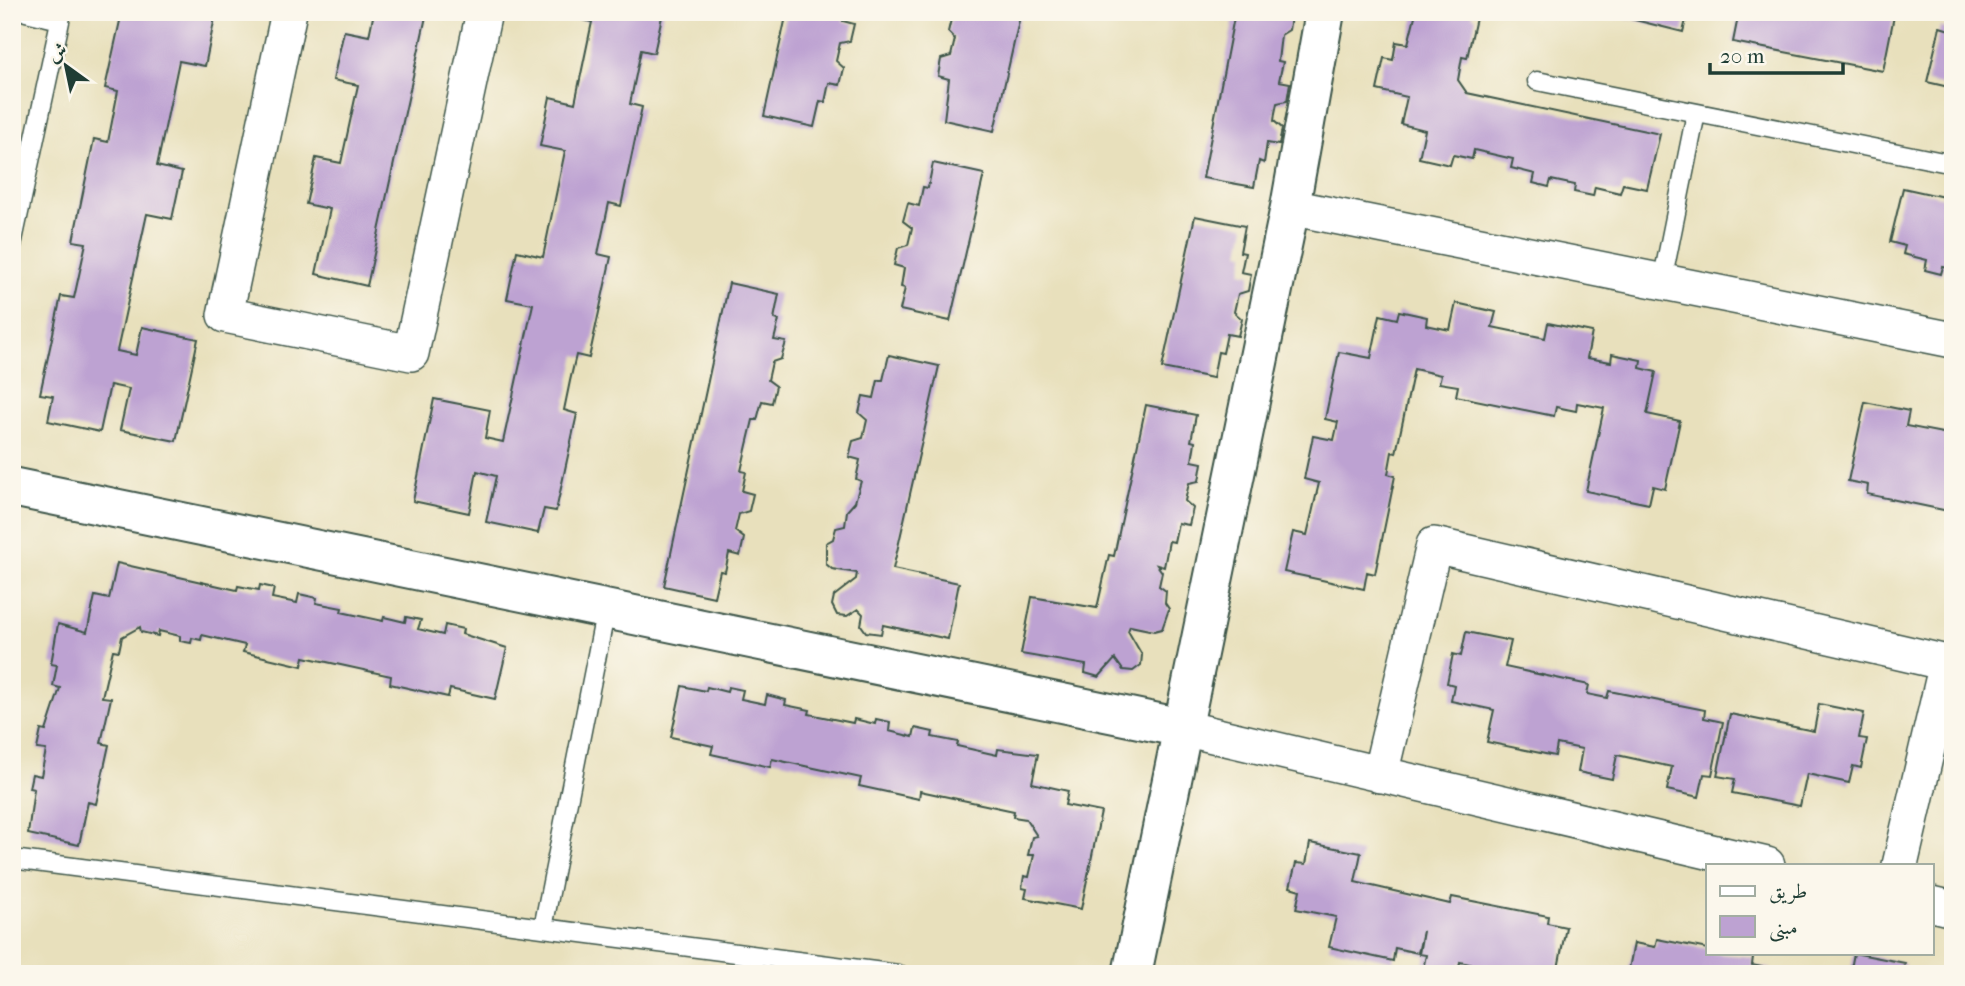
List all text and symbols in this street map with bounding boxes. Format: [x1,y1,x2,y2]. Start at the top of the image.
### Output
north arrow [32,32,102,102]
scale bar [1710,32,1842,76]
text: ش [43,38,71,67]
text: 20 m [1720,44,1765,68]
legend [1706,864,1934,954]
text: طريق [1769,879,1807,904]
text: مبنى [1769,915,1798,942]

